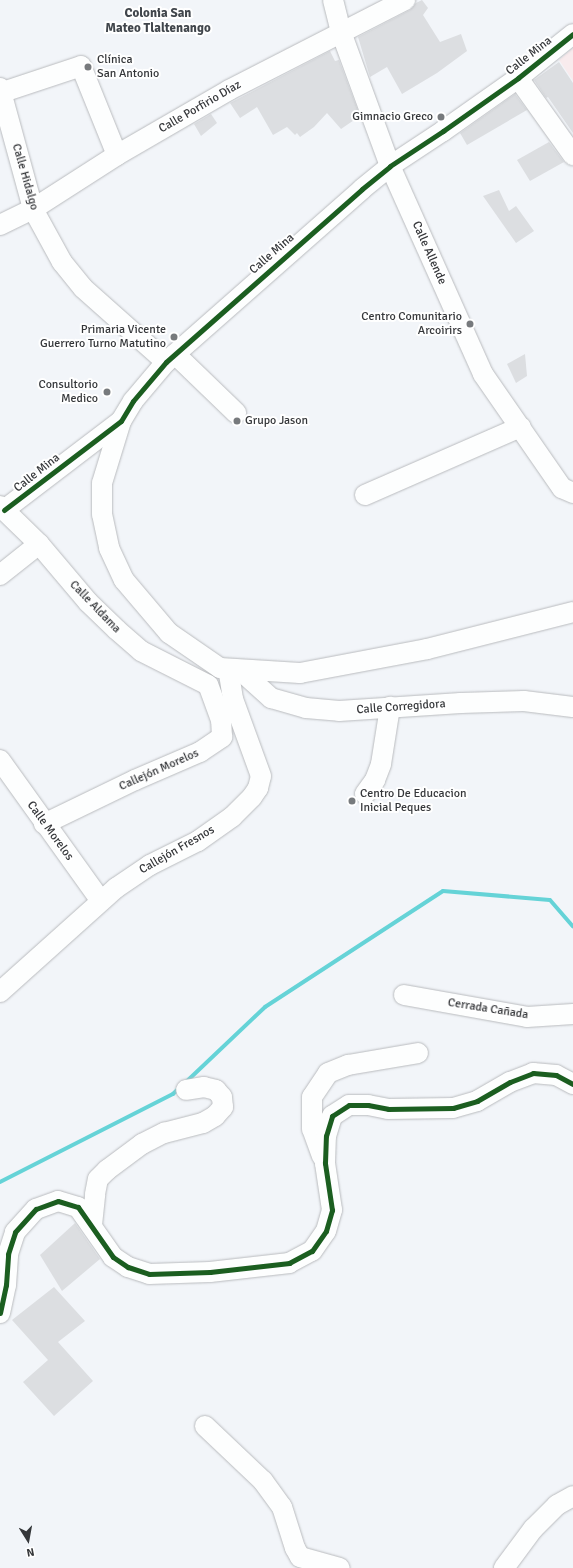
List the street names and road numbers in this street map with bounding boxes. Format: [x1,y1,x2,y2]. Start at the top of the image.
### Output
street label: Calle Mina [503,34,555,78]
street label: Calle Porfirio Díaz [156,78,244,136]
street label: Calle Hidalgo [9,142,41,212]
street label: Calle Allende [409,219,449,287]
street label: Calle Mina [247,231,297,277]
street label: Calle Mina [11,451,63,495]
street label: Calle Aldama [66,578,124,636]
street label: Calle Corregidora [356,697,446,717]
street label: Callejón Morelos [117,746,201,794]
street label: Calle Morelos [24,799,76,863]
street label: Callejón Fresnos [137,823,217,877]
street label: Cerrada Cañada [447,996,529,1022]

